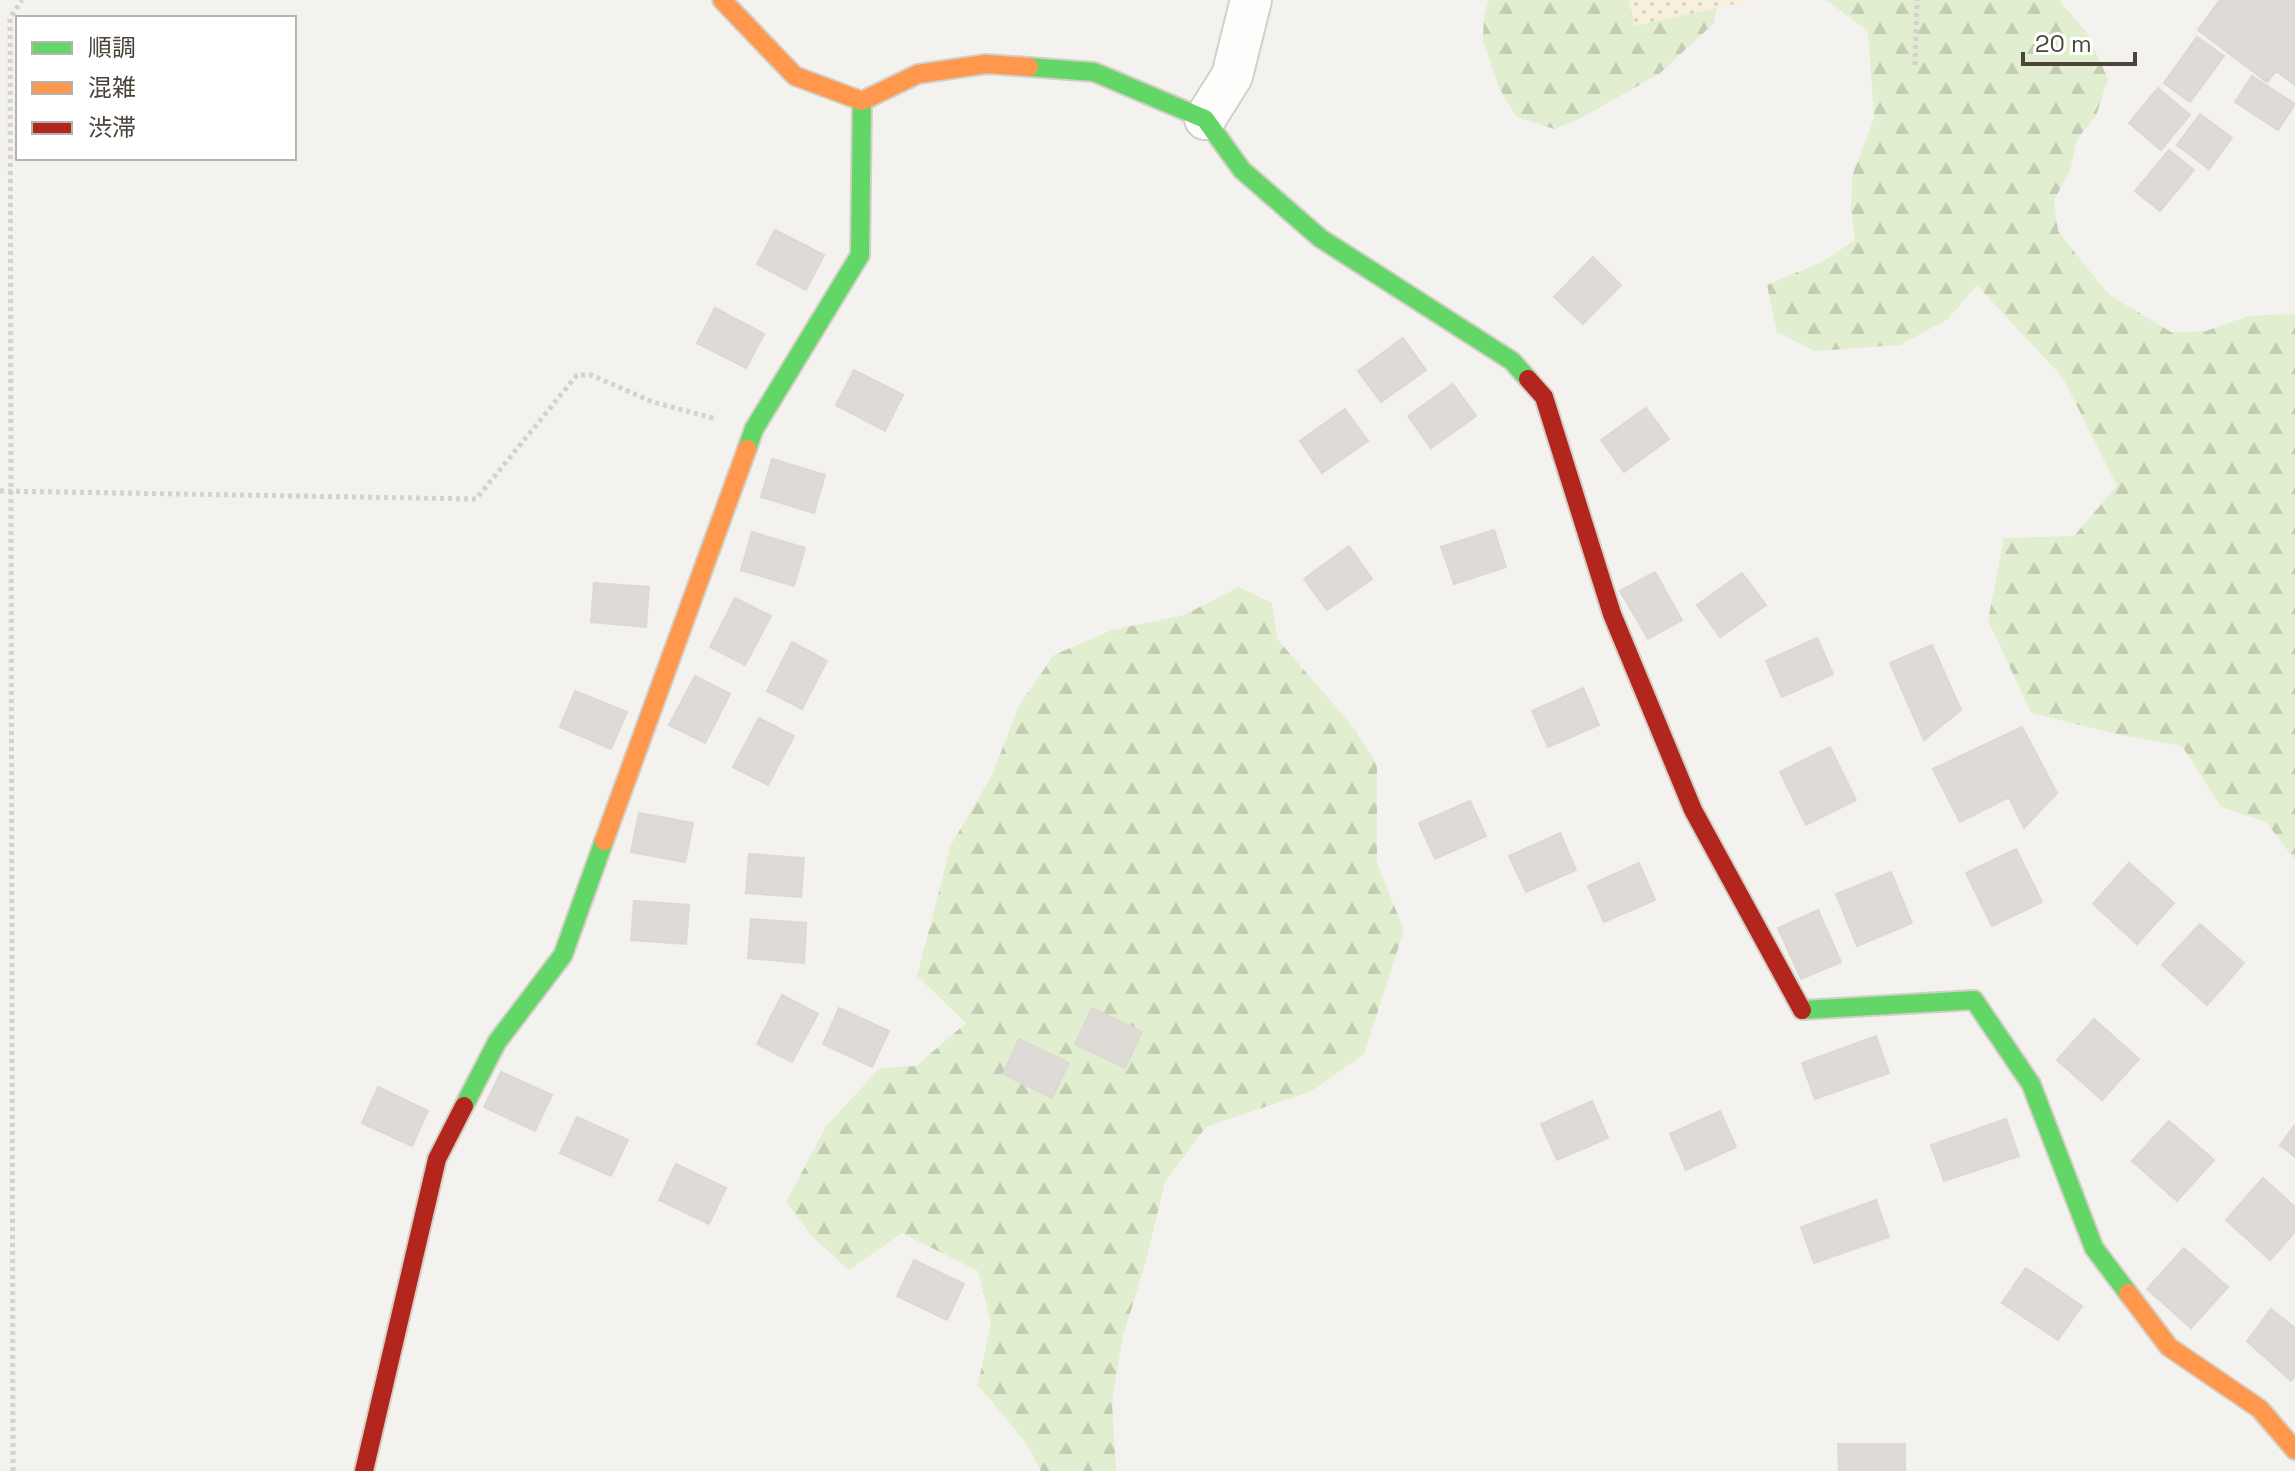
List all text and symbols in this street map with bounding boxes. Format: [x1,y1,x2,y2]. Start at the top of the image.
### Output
legend [16,16,296,160]
scale bar [2023,16,2135,66]
text: 20 m [2035,28,2092,59]
text: 順調 [88,32,136,63]
text: 混雑 [88,72,136,103]
text: 渋滞 [88,112,136,143]

